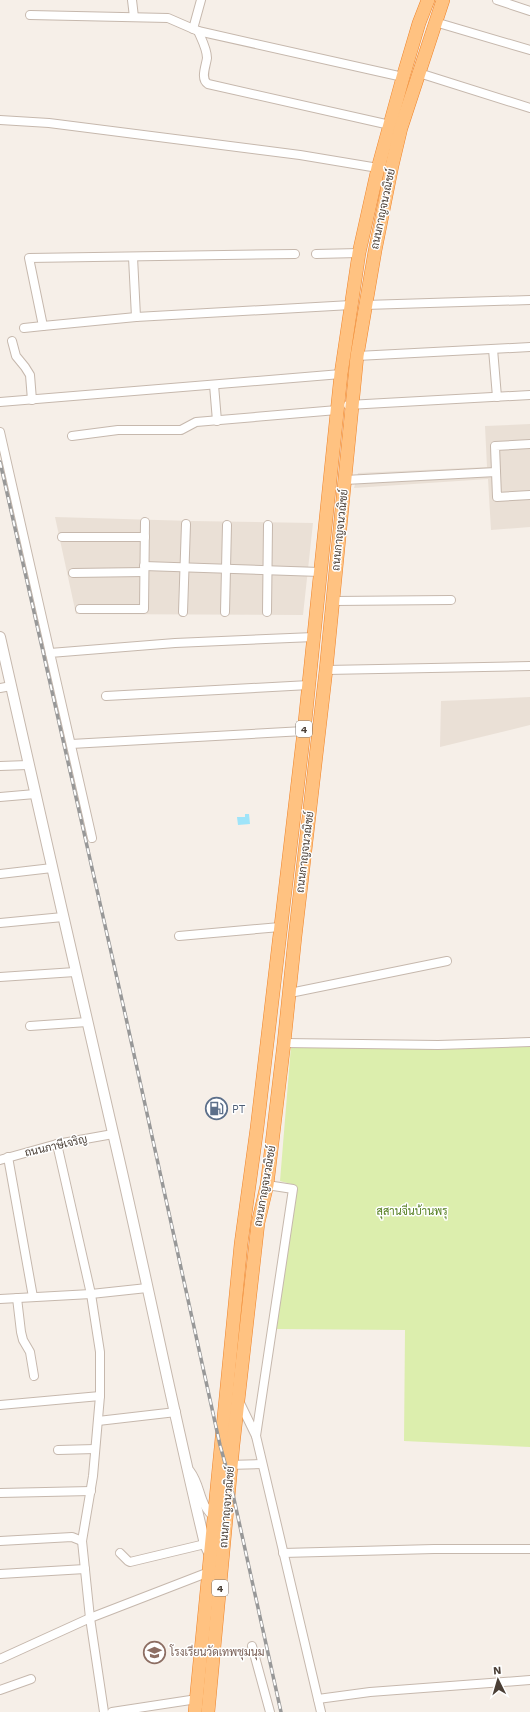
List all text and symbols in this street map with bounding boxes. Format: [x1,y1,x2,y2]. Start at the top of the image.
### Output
street label: ถนนกาญจนวณิชย์ [366,167,398,250]
street label: ถนนกาญจนวณิชย์ [327,488,351,571]
road number: 4 [296,721,312,737]
street label: ถนนกาญจนวณิชย์ [292,810,316,894]
fuel station icon: PT [203,1096,229,1122]
place label: PT [232,1103,246,1116]
street label: ถนนภาษีเจริญ [23,1131,89,1160]
street label: ถนนกาญจนวณิชย์ [250,1144,279,1228]
park label: สุสานจีนบ้านพรุ [377,1203,447,1220]
street label: ถนนกาญจนวณิชย์ [215,1465,237,1548]
road number: 4 [212,1580,228,1596]
school or university icon: โรงเรียนวัดเทพชุมนุม [141,1639,167,1665]
place label: โรงเรียนวัดเทพชุมนุม [169,1644,264,1661]
north arrow [478,1660,518,1700]
text: N [493,1664,502,1677]

